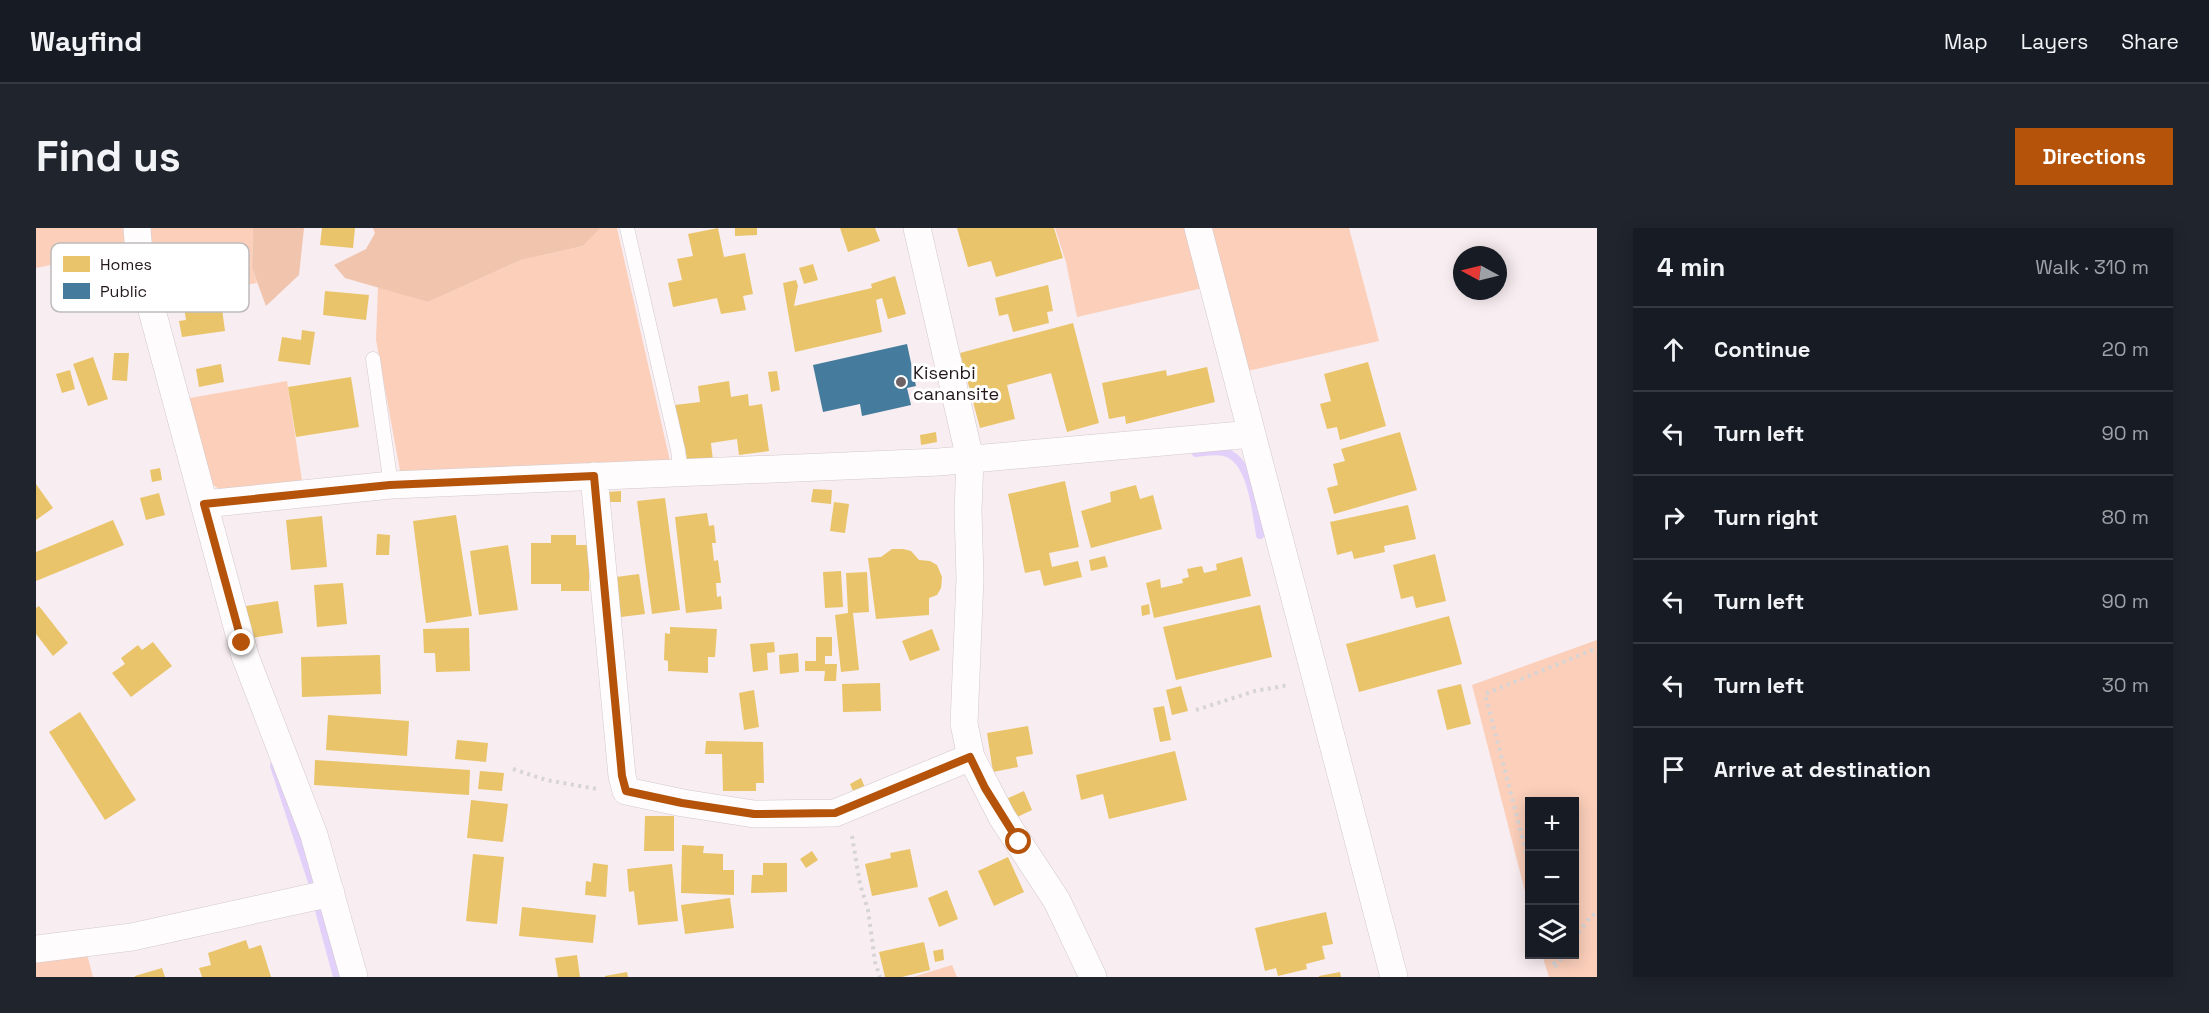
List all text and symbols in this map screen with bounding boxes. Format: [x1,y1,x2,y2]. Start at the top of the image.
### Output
text: Wayfind [30,23,142,59]
text: Map [1944,28,1988,55]
text: Layers [2021,28,2088,55]
text: Share [2121,28,2179,55]
button: Directions [2015,128,2173,185]
text: Find us [36,130,181,183]
legend [51,243,249,312]
north arrow [1453,246,1507,300]
text: 4 min [1657,250,1725,284]
text: Homes [100,254,152,275]
text: Walk · 310 m [2035,254,2149,280]
text: Public [100,281,147,302]
icon: ahead [1657,333,1690,366]
text: Continue [1714,335,1810,363]
text: 20 m [2102,336,2149,362]
place label: Kisenbi canansite [913,361,999,405]
marker: Kisenbi canansite [894,375,908,389]
icon: left [1657,417,1690,450]
text: Turn left [1714,419,1804,447]
text: 90 m [2102,420,2149,446]
icon: right [1657,501,1690,534]
text: Turn right [1714,503,1819,531]
text: 80 m [2101,504,2149,530]
icon: left [1657,585,1690,618]
text: Turn left [1714,587,1804,615]
text: 90 m [2102,588,2149,614]
route end [228,629,254,655]
icon: left [1657,669,1690,702]
text: Turn left [1714,671,1804,699]
text: 30 m [2102,672,2149,698]
icon: arrive [1657,753,1690,786]
text: Arrive at destination [1714,755,1931,783]
map controls [1525,797,1579,959]
button: + [1525,797,1579,851]
route start [1005,828,1031,854]
button: − [1525,851,1579,905]
button: layers [1525,905,1579,959]

